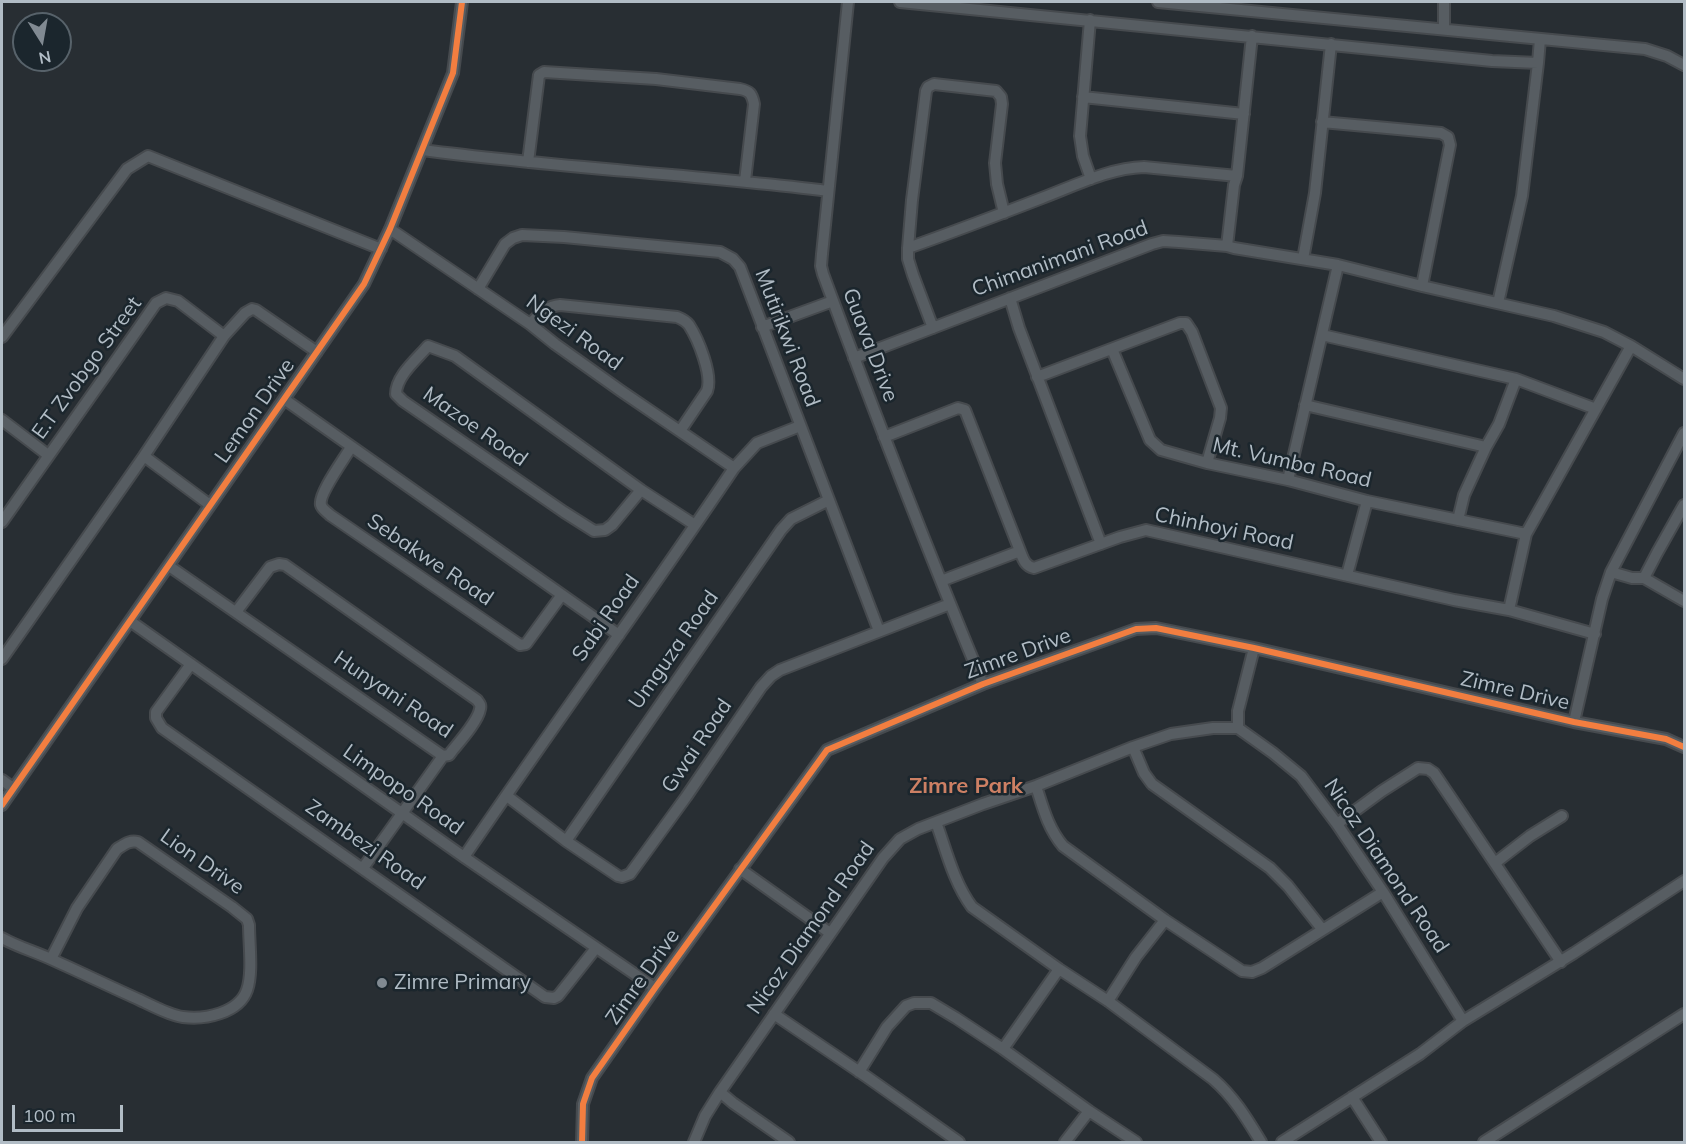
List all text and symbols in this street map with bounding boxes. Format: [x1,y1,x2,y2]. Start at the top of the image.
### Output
north arrow [12,12,72,72]
text: N [37,47,53,69]
street label: Chimanimani Road [969,215,1151,303]
street label: Mutirikwi Road [749,265,825,411]
street label: Guava Drive [837,285,903,405]
street label: Ngezi Road [521,290,627,376]
street label: E.T Zvobgo Street [27,292,147,444]
street label: Lemon Drive [210,354,300,468]
street label: Mazoe Road [418,382,532,472]
street label: Mt. Vumba Road [1210,432,1374,494]
street label: Chinhoyi Road [1152,502,1296,556]
street label: Sebakwe Road [362,509,498,611]
street label: Sabi Road [567,570,645,666]
street label: Umguza Road [624,586,724,714]
street label: Zimre Drive [962,623,1074,685]
street label: Hunyani Road [329,646,457,744]
street label: Zimre Drive [1458,666,1572,716]
street label: Gwai Road [656,694,738,798]
street label: Limpopo Road [338,739,468,841]
district label: Zimre Park [909,773,1023,799]
street label: Nicoz Diamond Road [1318,774,1454,958]
street label: Zambezi Road [300,794,430,896]
street label: Lion Drive [155,824,249,900]
street label: Nicoz Diamond Road [742,837,880,1019]
street label: Zimre Drive [601,924,685,1030]
place label: Zimre Primary [394,970,531,996]
marker: Zimre Primary [375,976,389,990]
scale bar [15,1093,126,1131]
text: 100 m [23,1104,76,1127]

